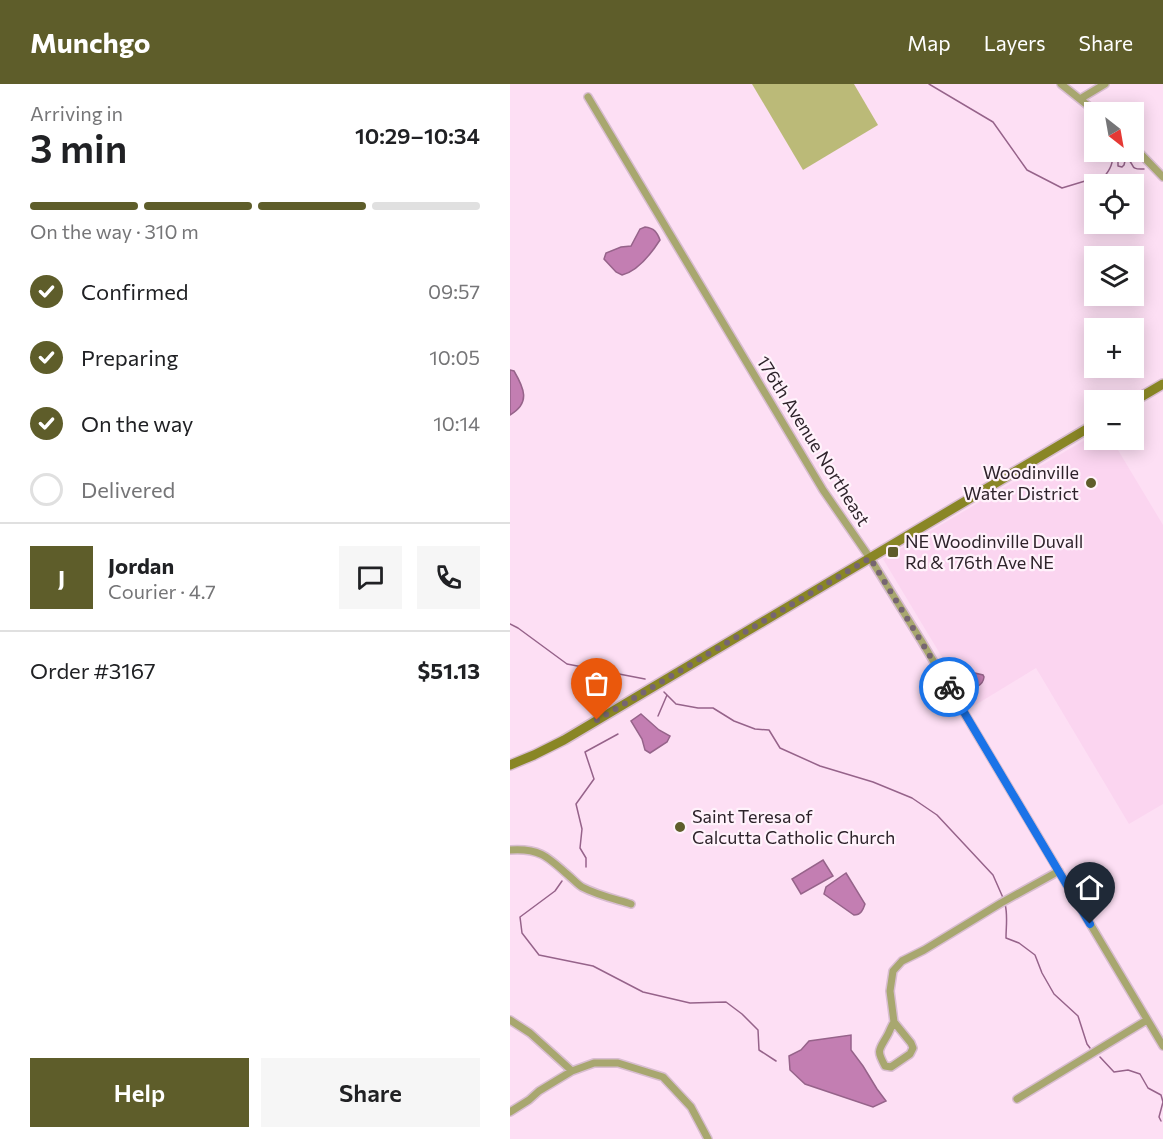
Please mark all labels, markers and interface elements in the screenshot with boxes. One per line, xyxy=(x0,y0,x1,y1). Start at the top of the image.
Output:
text: Munchgo xyxy=(30,25,151,59)
text: Map xyxy=(907,30,951,55)
text: Layers xyxy=(984,30,1046,55)
text: Share xyxy=(1079,30,1133,55)
text: Arriving in xyxy=(30,101,123,125)
north arrow xyxy=(1084,102,1144,162)
map controls xyxy=(1084,102,1144,450)
text: 10:29–10:34 xyxy=(355,122,480,149)
text: 3 min xyxy=(30,123,127,171)
button: locate xyxy=(1084,174,1144,234)
text: On the way · 310 m xyxy=(30,219,199,243)
button: layers xyxy=(1084,246,1144,306)
icon: check xyxy=(30,275,63,308)
text: Confirmed xyxy=(81,278,188,305)
text: 09:57 xyxy=(428,279,480,303)
button: + xyxy=(1084,318,1144,378)
icon: check xyxy=(30,341,63,374)
text: Preparing xyxy=(81,344,178,371)
text: 10:05 xyxy=(429,345,480,369)
street label: 176th Avenue Northeast xyxy=(753,351,875,530)
button: − xyxy=(1084,390,1144,450)
icon: check xyxy=(30,407,63,440)
text: On the way xyxy=(81,410,193,437)
text: 10:14 xyxy=(433,411,480,435)
place label: Woodinville Water District xyxy=(963,461,1079,504)
text: Delivered xyxy=(81,476,175,503)
marker: Woodinville Water District xyxy=(1084,476,1098,490)
place label: NE Woodinville Duvall Rd & 176th Ave NE xyxy=(905,530,1083,573)
marker: NE Woodinville Duvall Rd & 176th Ave NE xyxy=(886,545,900,559)
button: chat xyxy=(339,546,402,609)
button: phone xyxy=(417,546,480,609)
text: Jordan xyxy=(108,552,174,579)
text: J xyxy=(58,564,65,591)
text: Courier · 4.7 xyxy=(108,579,216,603)
text: Order #3167 xyxy=(30,657,156,684)
text: $51.13 xyxy=(418,657,480,684)
courier xyxy=(919,657,979,717)
pin xyxy=(571,658,622,720)
icon: bag xyxy=(580,667,613,700)
icon: bike xyxy=(933,671,966,704)
place label: Saint Teresa of Calcutta Catholic Church xyxy=(692,805,895,848)
marker: Saint Teresa of Calcutta Catholic Church xyxy=(673,820,687,834)
pin xyxy=(1064,862,1115,924)
icon: home xyxy=(1073,871,1106,904)
button: Help xyxy=(30,1058,249,1127)
button: Share xyxy=(261,1058,480,1127)

